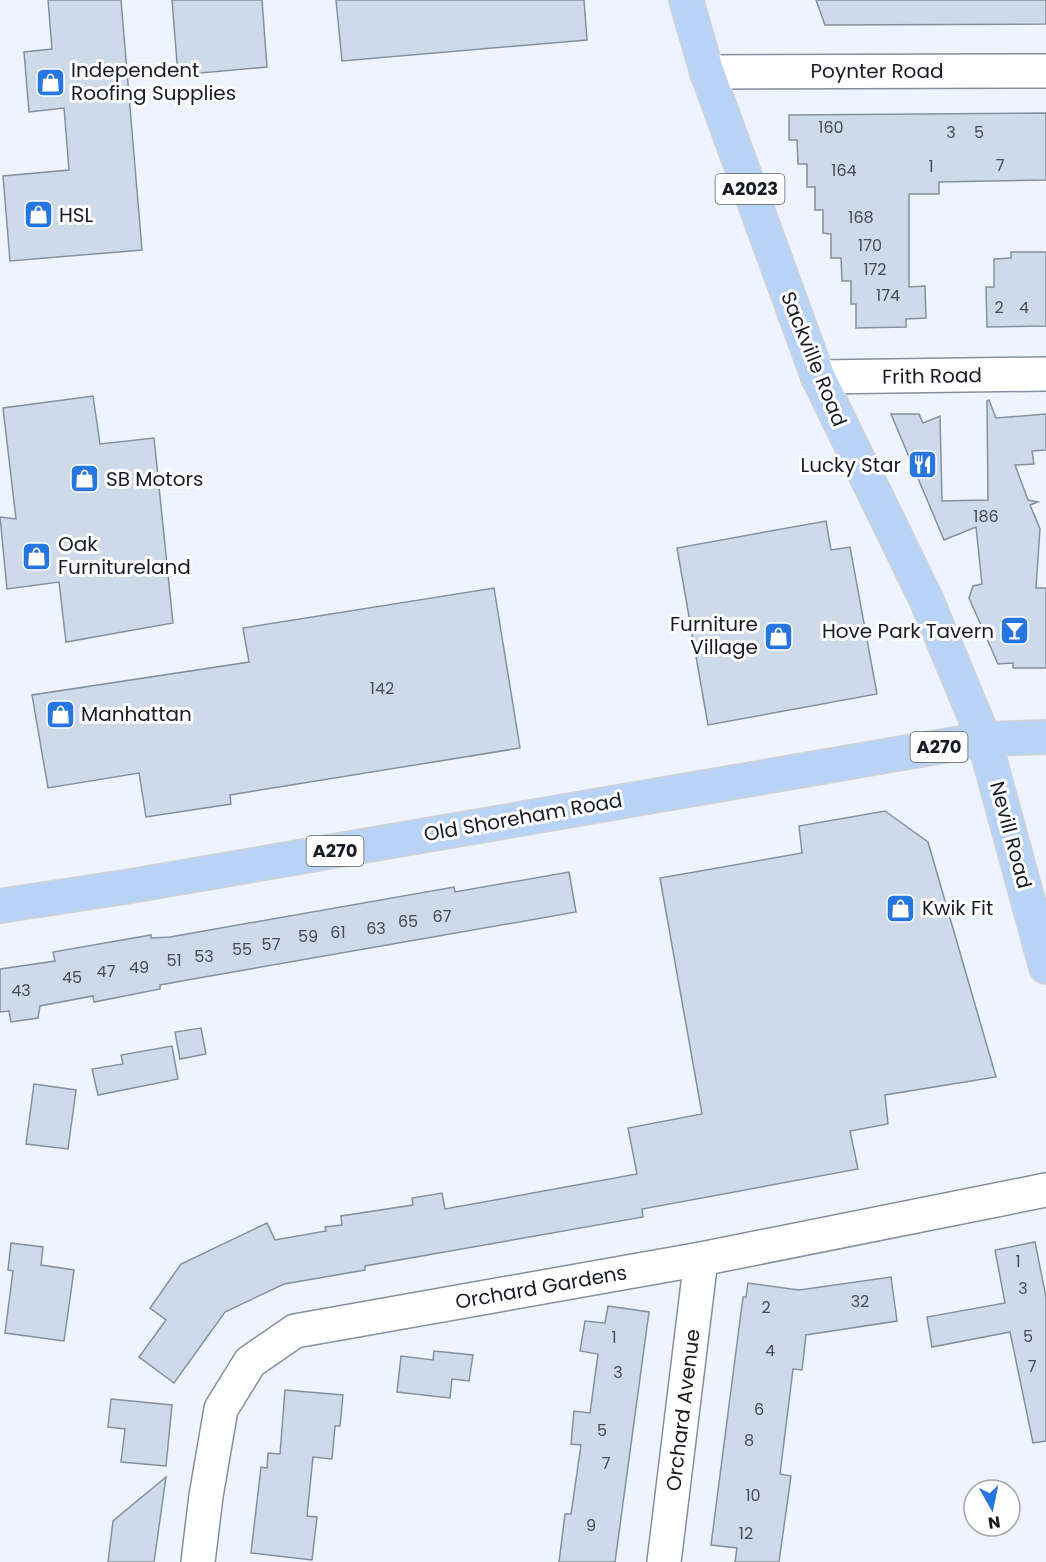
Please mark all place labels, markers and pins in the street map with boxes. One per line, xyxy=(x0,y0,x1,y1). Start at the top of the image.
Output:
place label: Independent Roofing Supplies xyxy=(71,56,236,107)
shop icon: Independent Roofing Supplies xyxy=(34,66,66,98)
shop icon: HSL xyxy=(22,199,54,231)
place label: HSL xyxy=(59,201,94,229)
restaurant icon: Lucky Star xyxy=(906,449,938,481)
place label: Lucky Star xyxy=(801,451,901,479)
shop icon: SB Motors xyxy=(69,463,101,495)
place label: SB Motors xyxy=(106,465,203,493)
place label: Oak Furnitureland xyxy=(58,530,191,581)
shop icon: Oak Furnitureland xyxy=(21,540,53,572)
place label: Furniture Village xyxy=(670,610,758,661)
bar icon: Hove Park Tavern xyxy=(999,615,1031,647)
place label: Hove Park Tavern xyxy=(822,617,994,645)
shop icon: Furniture Village xyxy=(763,620,795,652)
shop icon: Manhattan xyxy=(44,698,76,730)
place label: Manhattan xyxy=(81,700,192,728)
shop icon: Kwik Fit xyxy=(885,892,917,924)
place label: Kwik Fit xyxy=(922,894,993,922)

